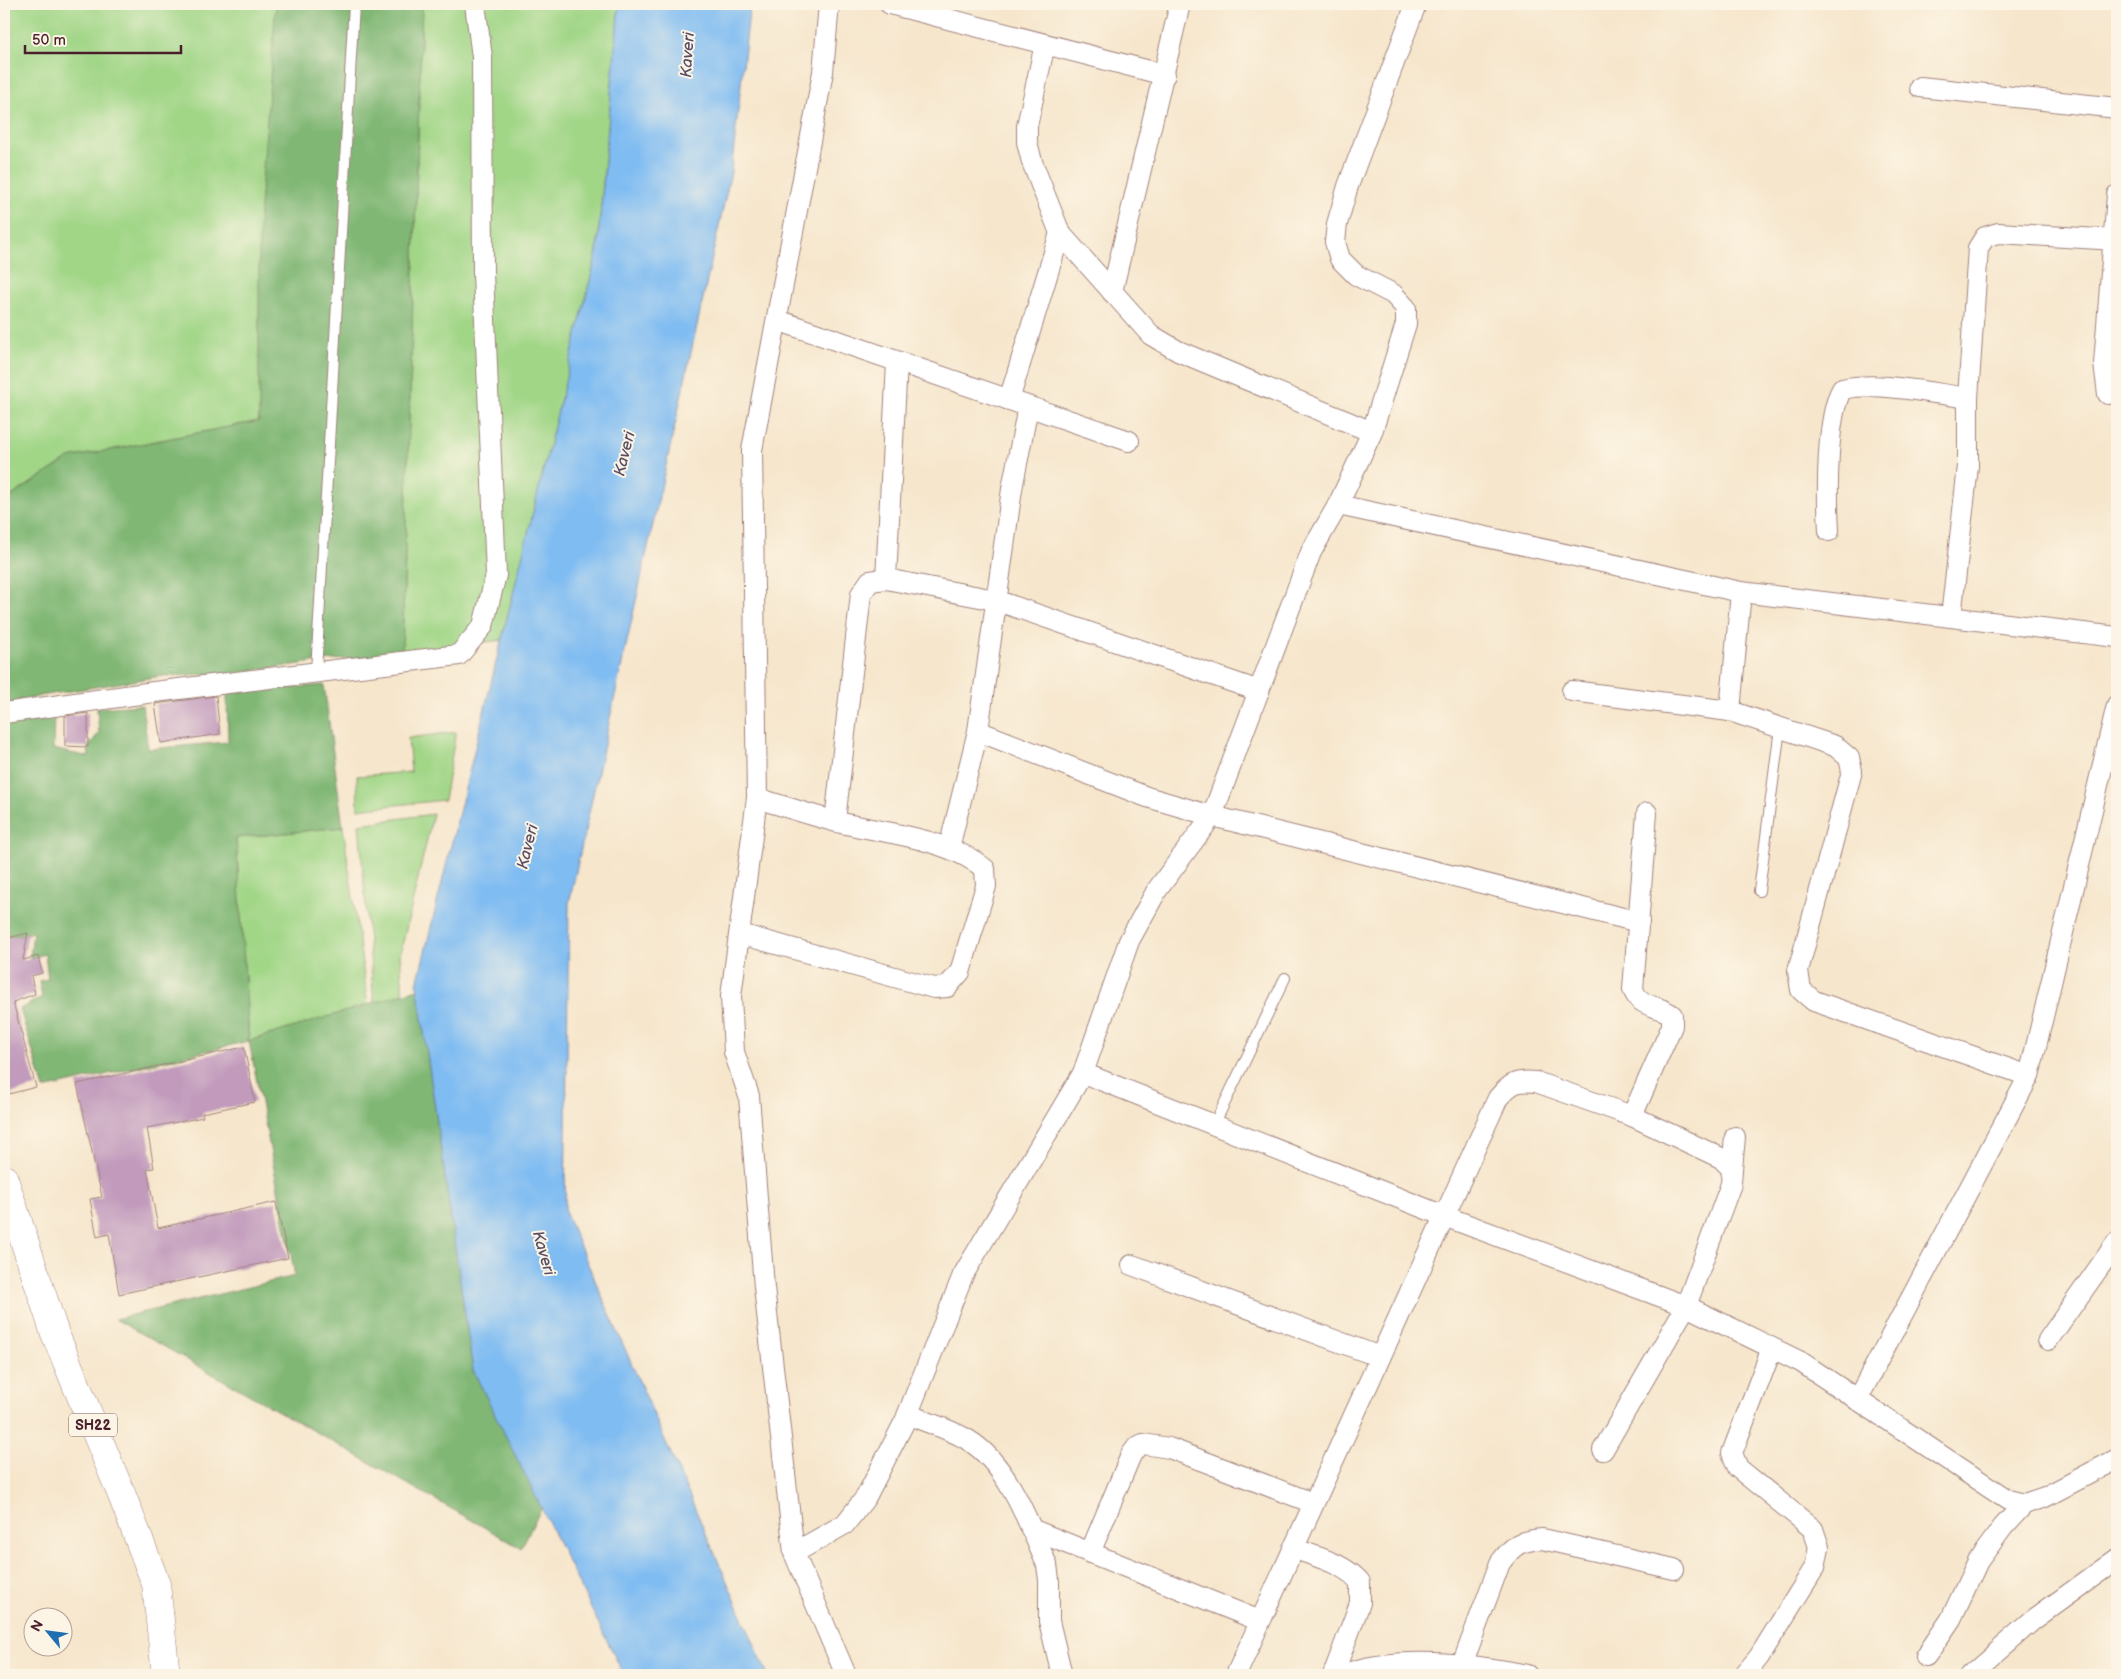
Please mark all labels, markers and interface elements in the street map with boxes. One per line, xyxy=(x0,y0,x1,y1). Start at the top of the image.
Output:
scale bar xyxy=(25,22,181,54)
water label: Kaveri xyxy=(677,30,699,78)
text: 50 m xyxy=(32,31,66,50)
water label: Kaveri xyxy=(610,428,640,478)
water label: Kaveri xyxy=(513,821,543,871)
water label: Kaveri xyxy=(528,1229,559,1279)
road number: SH22 xyxy=(69,1414,117,1436)
north arrow xyxy=(22,1606,72,1656)
text: N xyxy=(27,1617,47,1635)

